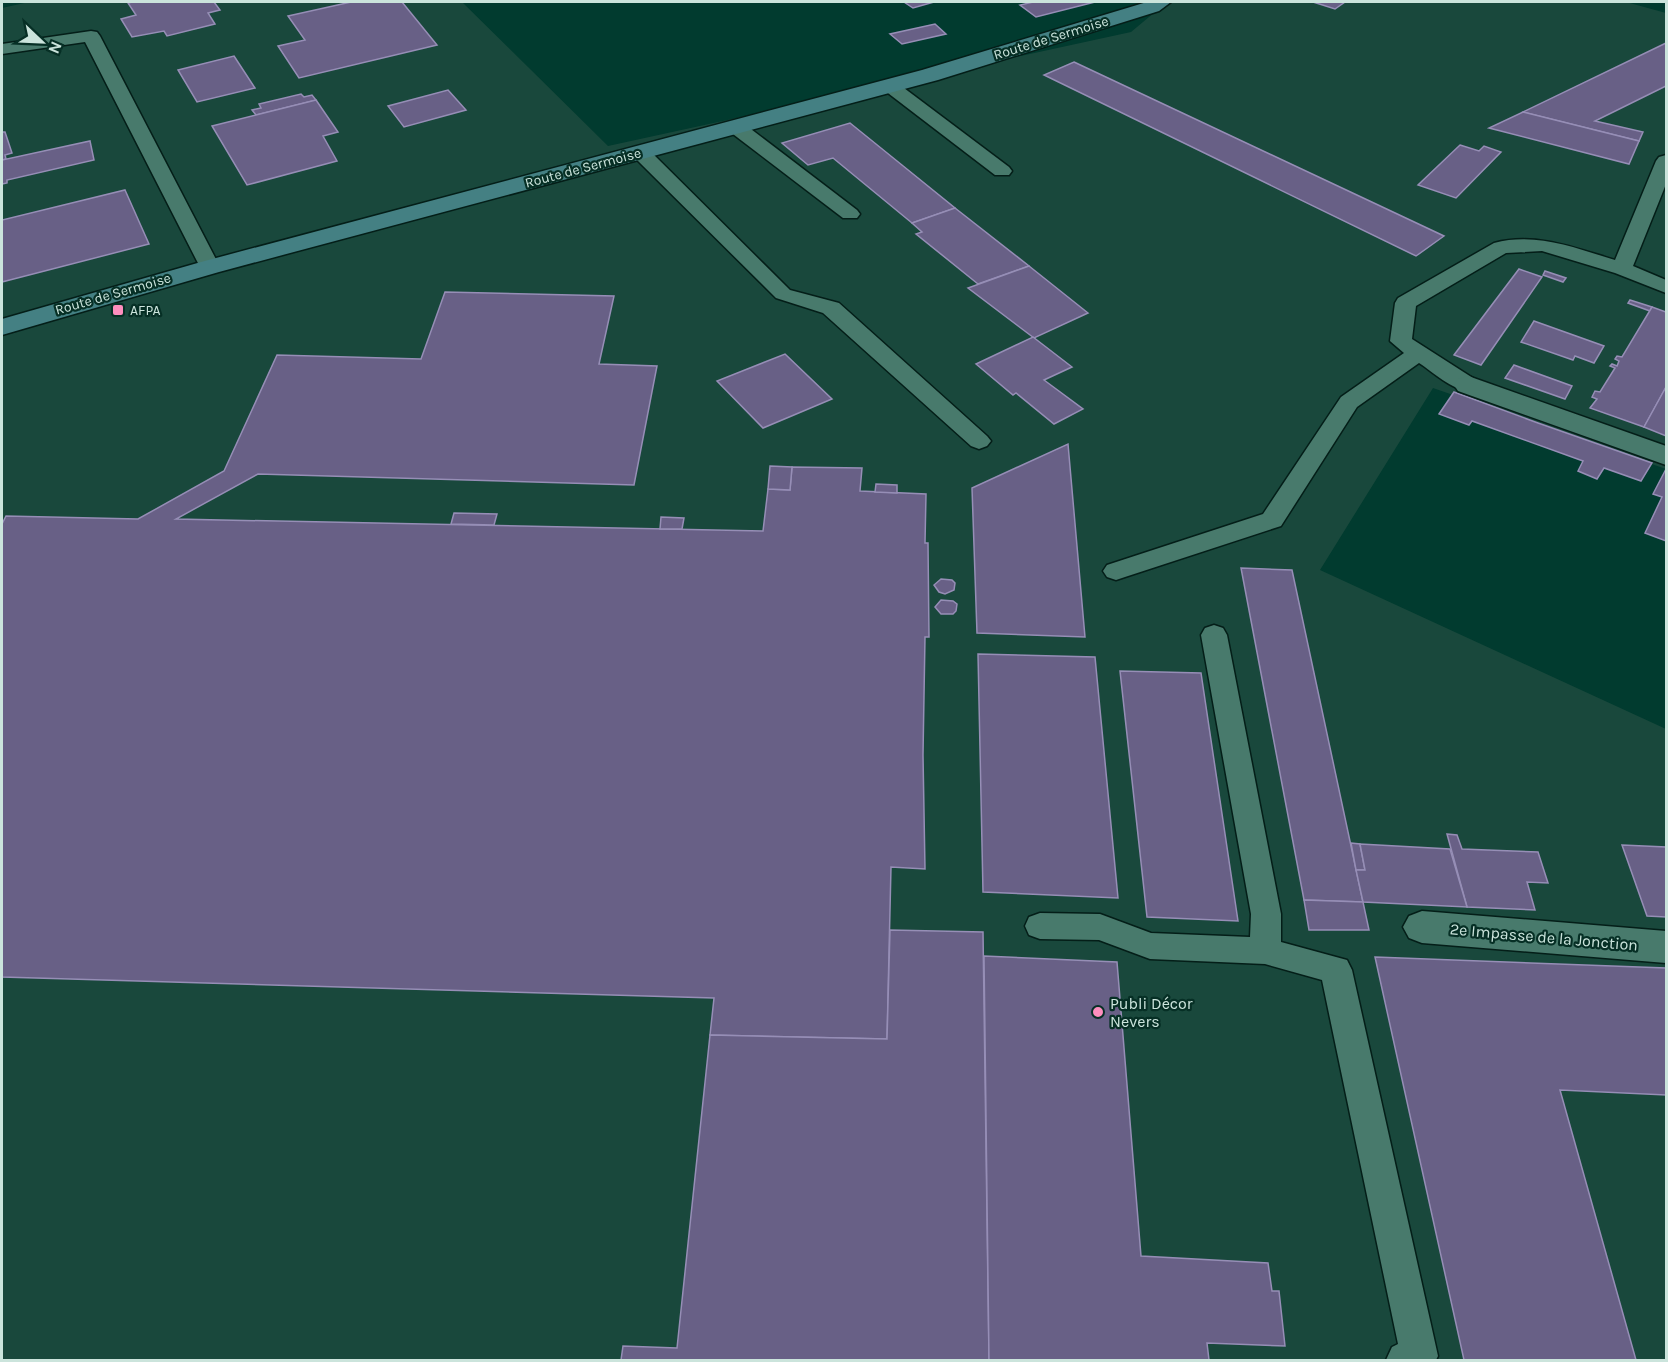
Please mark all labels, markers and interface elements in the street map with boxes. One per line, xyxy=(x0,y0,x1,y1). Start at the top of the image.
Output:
north arrow xyxy=(12,12,72,72)
street label: Route de Sermoise xyxy=(991,12,1111,64)
text: N xyxy=(44,39,66,57)
street label: Route de Sermoise xyxy=(523,144,643,192)
street label: Route de Sermoise xyxy=(53,269,173,319)
place label: AFPA xyxy=(130,302,161,319)
marker: AFPA xyxy=(111,303,125,317)
street label: 2e Impasse de la Jonction xyxy=(1449,919,1639,955)
place label: Publi Décor Nevers xyxy=(1110,994,1193,1031)
marker: Publi Décor Nevers xyxy=(1091,1005,1105,1019)

